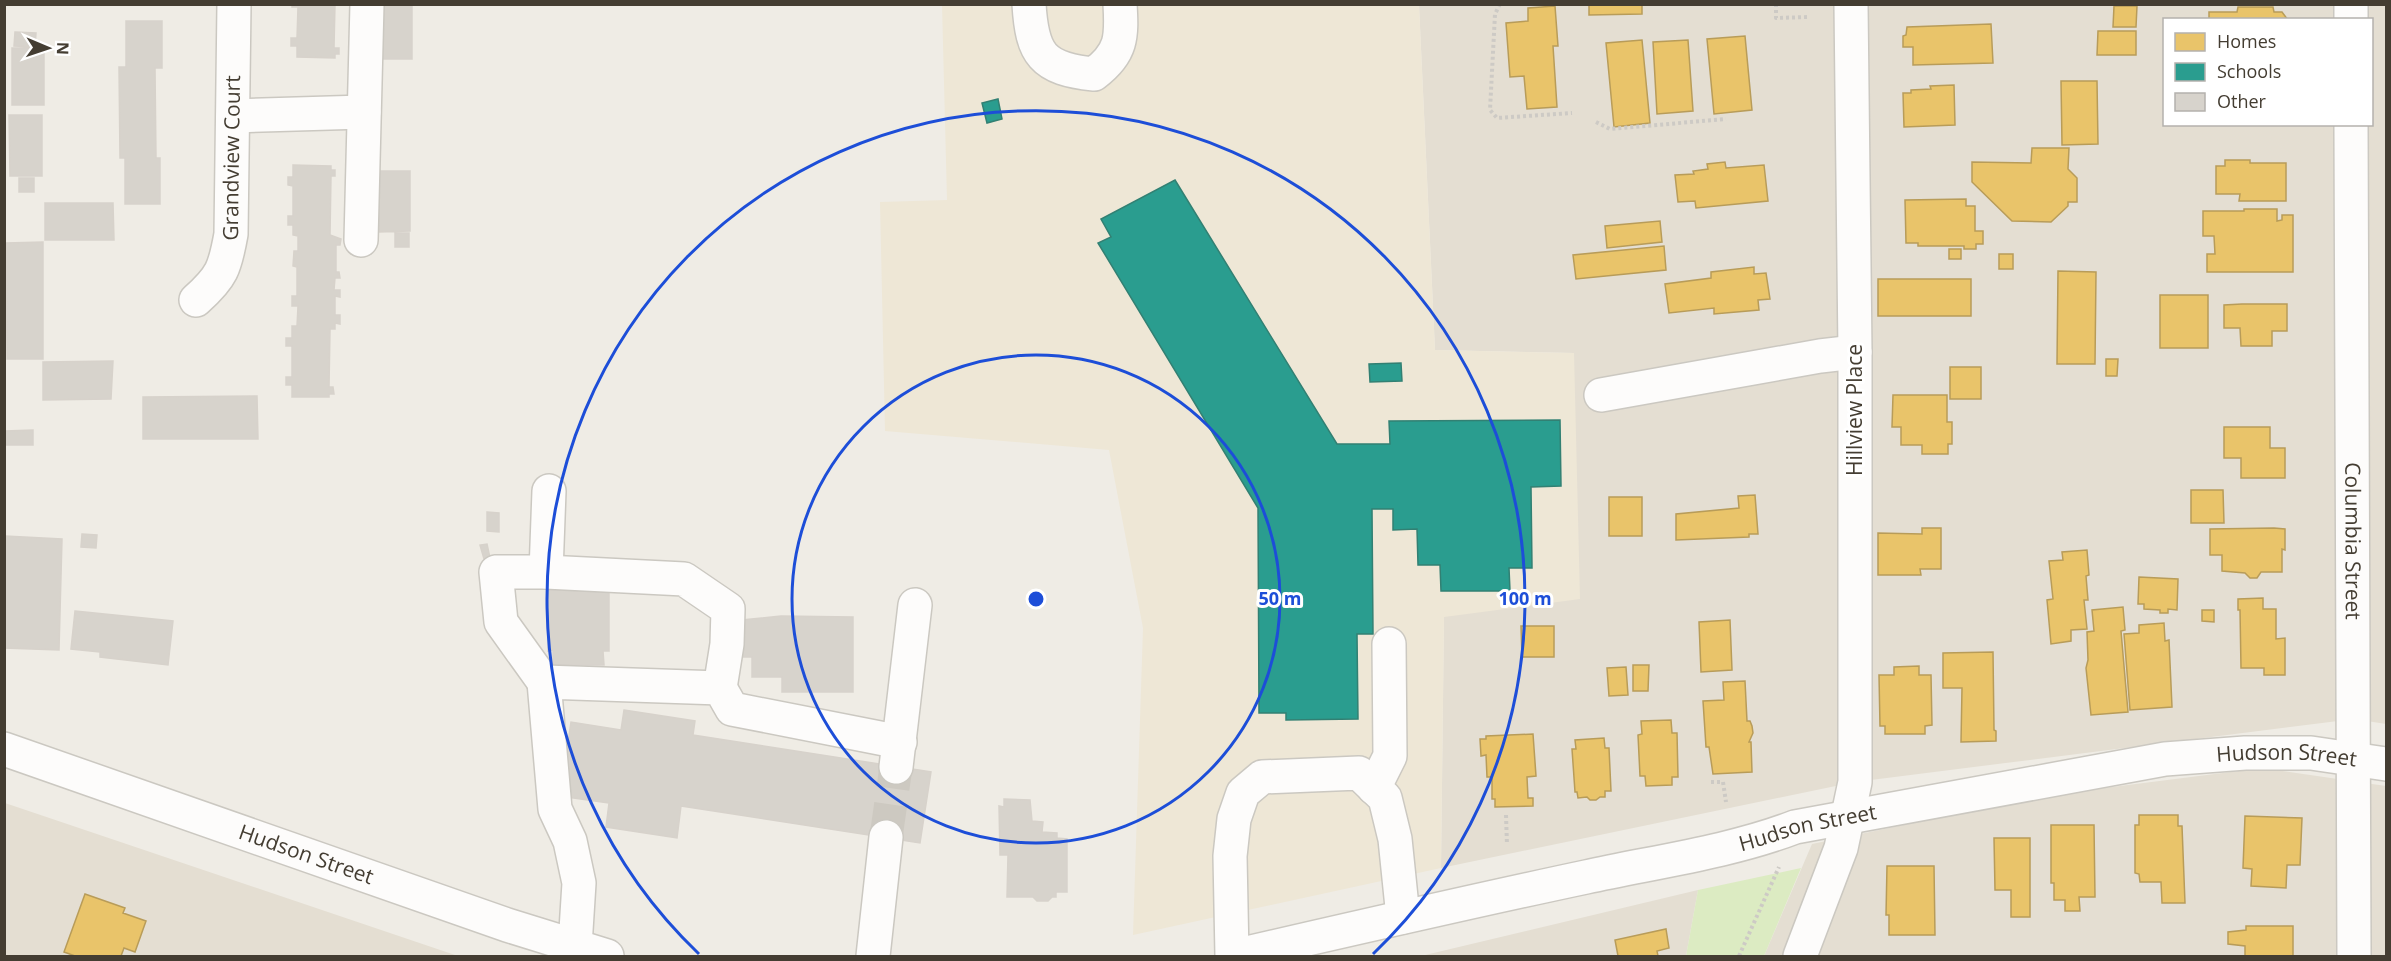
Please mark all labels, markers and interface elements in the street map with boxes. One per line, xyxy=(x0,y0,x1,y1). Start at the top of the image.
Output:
north arrow xyxy=(18,18,78,78)
legend xyxy=(2163,18,2373,126)
text: Homes xyxy=(2217,29,2276,53)
text: N xyxy=(52,42,74,55)
text: Schools xyxy=(2217,59,2281,83)
street label: Grandview Court xyxy=(216,75,246,241)
text: Other xyxy=(2217,89,2267,113)
street label: Hillview Place xyxy=(1840,344,1868,476)
street label: Columbia Street xyxy=(2339,462,2368,620)
text: 50 m xyxy=(1259,586,1301,610)
text: 100 m xyxy=(1498,586,1552,610)
centre of rings xyxy=(1026,589,1046,609)
street label: Hudson Street xyxy=(2215,738,2359,773)
street label: Hudson Street xyxy=(1735,797,1879,857)
street label: Hudson Street xyxy=(235,817,378,890)

